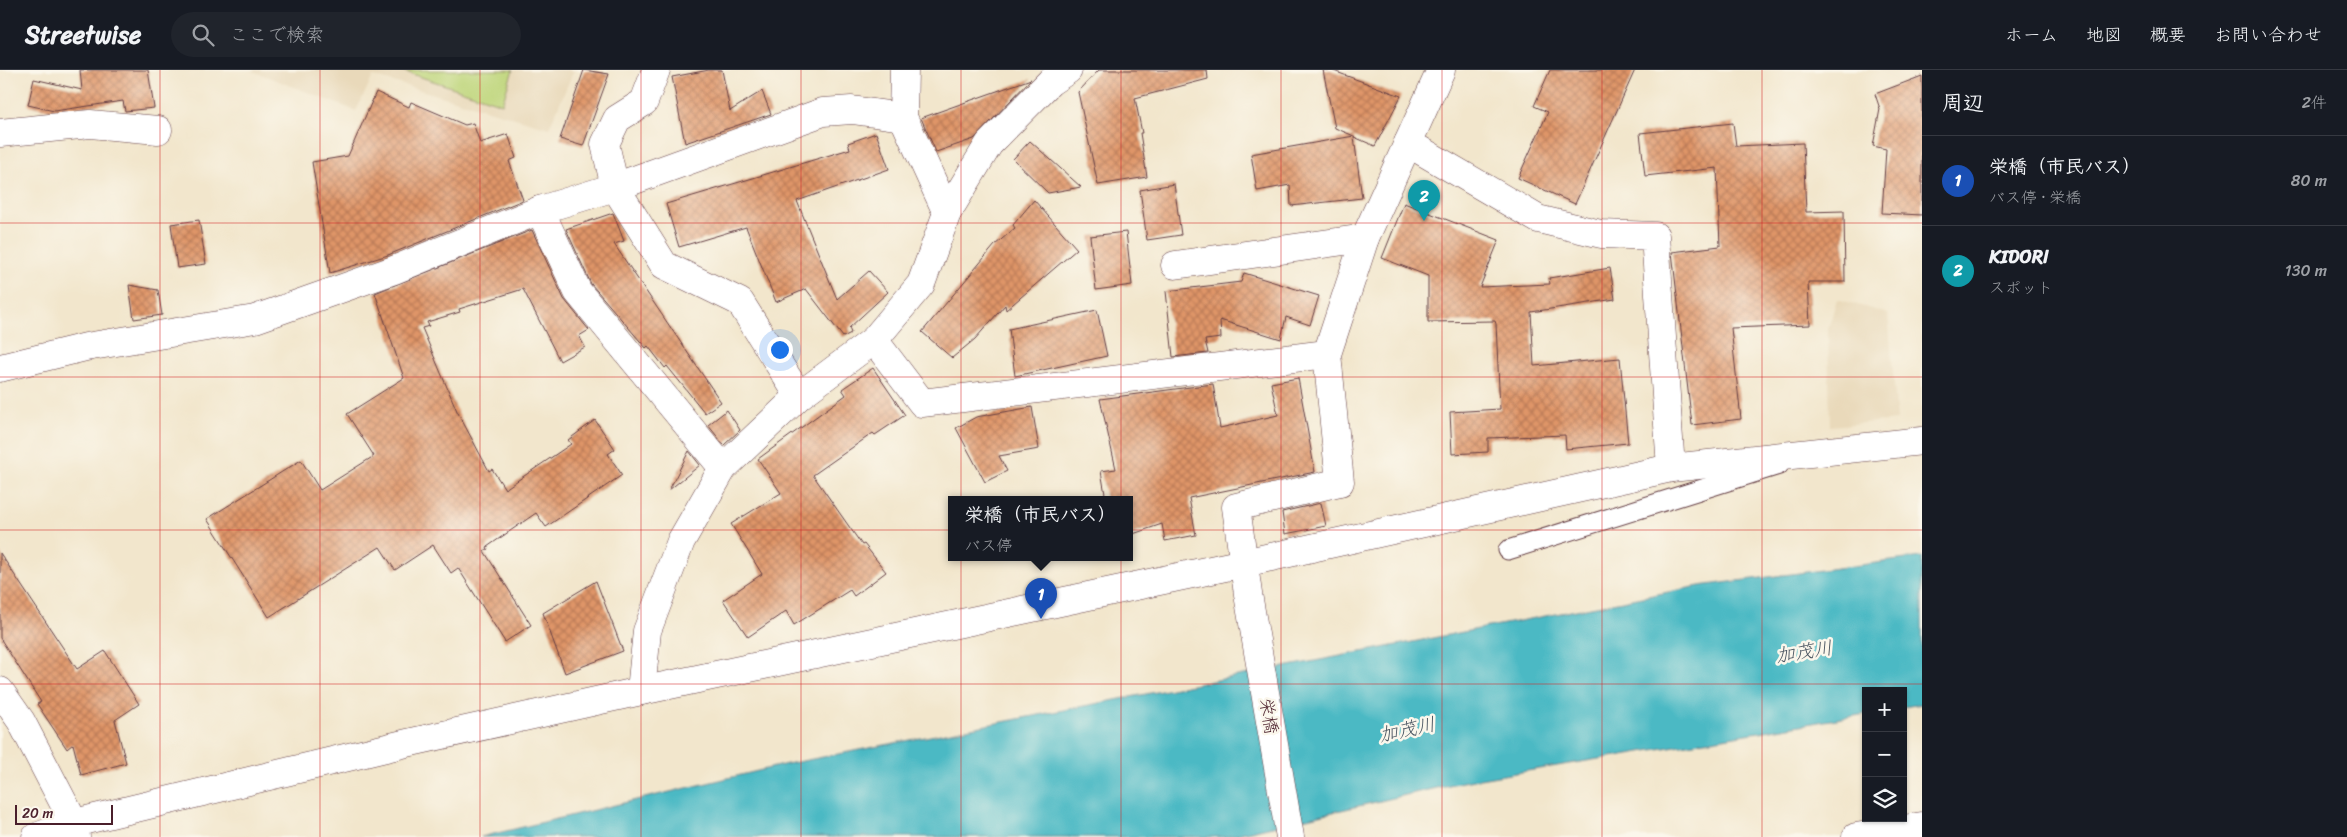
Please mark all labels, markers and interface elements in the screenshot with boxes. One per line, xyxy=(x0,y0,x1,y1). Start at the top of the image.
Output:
search box xyxy=(171,12,521,57)
text: Streetwise xyxy=(25,14,141,56)
text: ここで検索 xyxy=(229,18,324,51)
text: ホーム xyxy=(2005,19,2058,51)
text: 地図 xyxy=(2086,19,2122,51)
text: 概要 xyxy=(2150,19,2186,51)
text: お問い合わせ xyxy=(2214,19,2322,51)
icon: search xyxy=(189,21,217,49)
text: 周辺 xyxy=(1942,84,1984,122)
text: 2件 xyxy=(2302,88,2327,117)
text: 栄橋（市民バス） xyxy=(1989,150,2141,183)
text: 1 xyxy=(1955,166,1961,195)
text: 80 m xyxy=(2291,166,2327,195)
pin: 2 xyxy=(1408,180,1440,221)
text: バス停 · 栄橋 xyxy=(1989,183,2082,212)
text: KIDORI xyxy=(1989,240,2049,273)
text: 2 xyxy=(1953,256,1963,285)
text: 130 m xyxy=(2285,256,2327,285)
text: スポット xyxy=(1989,273,2053,302)
your location xyxy=(767,337,793,363)
popup xyxy=(948,496,1133,561)
text: 栄橋（市民バス） xyxy=(964,498,1117,531)
text: バス停 xyxy=(964,531,1013,560)
pin: 1 xyxy=(1025,578,1057,619)
water label: 加茂川 xyxy=(1773,631,1835,672)
map controls xyxy=(1862,687,1907,822)
button: + xyxy=(1862,687,1907,732)
street label: 栄橋 xyxy=(1250,695,1288,737)
water label: 加茂川 xyxy=(1376,707,1438,752)
button: − xyxy=(1862,732,1907,777)
button: layers xyxy=(1862,777,1907,822)
text: 20 m xyxy=(22,801,53,826)
scale bar xyxy=(15,802,112,825)

